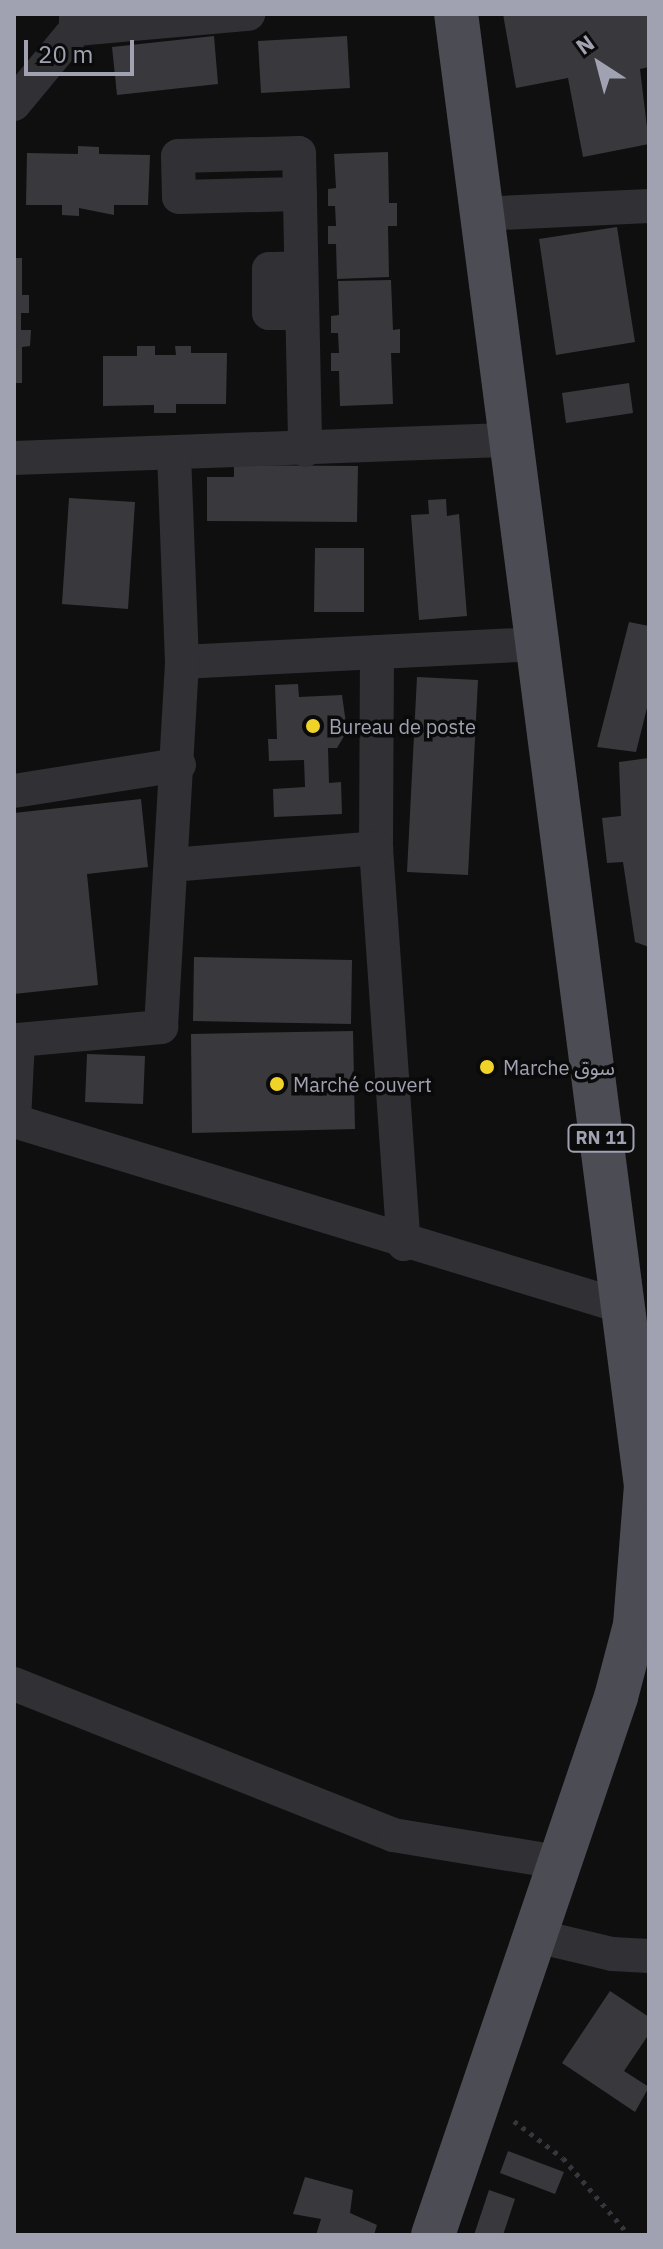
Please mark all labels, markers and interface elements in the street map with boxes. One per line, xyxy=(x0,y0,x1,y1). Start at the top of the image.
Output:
scale bar xyxy=(28,24,138,74)
north arrow xyxy=(559,24,639,104)
text: N xyxy=(570,28,600,61)
text: 20 m xyxy=(38,38,93,70)
place label: Bureau de poste xyxy=(329,714,476,738)
marker: Bureau de poste xyxy=(304,717,322,735)
place label: Marche سوق xyxy=(503,1055,615,1079)
marker: Marche سوق xyxy=(478,1058,496,1076)
place label: Marché couvert xyxy=(293,1072,432,1096)
marker: Marché couvert xyxy=(268,1075,286,1093)
road number: RN 11 xyxy=(567,1124,635,1152)

